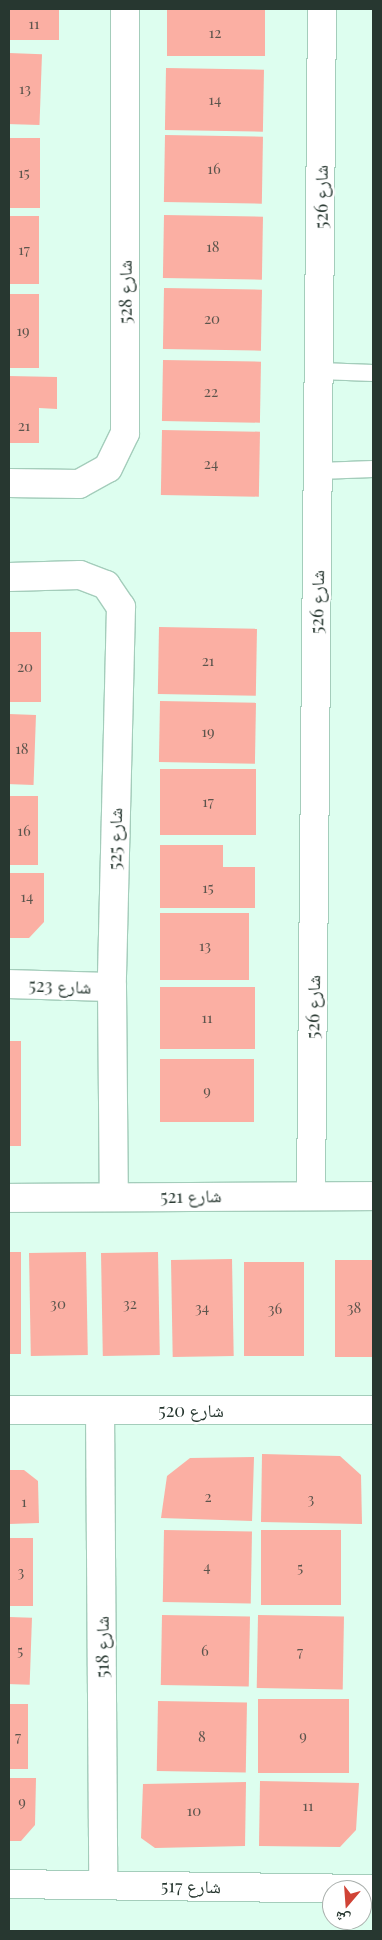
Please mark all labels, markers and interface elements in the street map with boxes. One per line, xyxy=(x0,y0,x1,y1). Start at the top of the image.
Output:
house number: 11 xyxy=(28,15,40,33)
house number: 12 xyxy=(209,24,221,42)
house number: 13 xyxy=(19,80,31,98)
house number: 14 xyxy=(209,91,221,109)
house number: 16 xyxy=(207,160,221,178)
house number: 15 xyxy=(18,164,30,182)
street label: شارع 526 xyxy=(310,165,332,229)
house number: 18 xyxy=(206,238,220,256)
house number: 17 xyxy=(18,241,30,259)
street label: شارع 528 xyxy=(114,260,136,324)
house number: 20 xyxy=(204,310,220,328)
house number: 19 xyxy=(16,322,30,340)
house number: 22 xyxy=(204,383,218,401)
house number: 21 xyxy=(18,417,30,435)
house number: 24 xyxy=(204,455,218,473)
street label: شارع 526 xyxy=(306,570,328,634)
house number: 21 xyxy=(202,652,214,670)
house number: 20 xyxy=(17,658,33,676)
house number: 19 xyxy=(201,723,215,741)
house number: 18 xyxy=(15,740,29,758)
house number: 17 xyxy=(202,793,214,811)
street label: شارع 525 xyxy=(104,808,126,870)
house number: 16 xyxy=(17,822,31,840)
house number: 15 xyxy=(202,879,214,897)
house number: 14 xyxy=(21,888,33,906)
house number: 13 xyxy=(199,937,211,955)
street label: شارع 523 xyxy=(28,974,92,998)
street label: شارع 526 xyxy=(302,975,324,1039)
house number: 11 xyxy=(201,1009,213,1027)
house number: 9 xyxy=(203,1082,211,1100)
street label: شارع 521 xyxy=(160,1185,222,1207)
house number: 30 xyxy=(50,1295,66,1313)
house number: 32 xyxy=(123,1295,137,1313)
house number: 34 xyxy=(195,1299,209,1317)
house number: 38 xyxy=(347,1299,361,1317)
house number: 36 xyxy=(268,1300,282,1318)
street label: شارع 520 xyxy=(158,1399,224,1421)
house number: 2 xyxy=(204,1488,212,1506)
house number: 3 xyxy=(308,1490,314,1508)
house number: 1 xyxy=(21,1493,27,1511)
house number: 4 xyxy=(203,1558,211,1576)
house number: 5 xyxy=(297,1559,303,1577)
house number: 3 xyxy=(18,1563,24,1581)
street label: شارع 518 xyxy=(91,1616,113,1678)
house number: 5 xyxy=(17,1642,23,1660)
house number: 6 xyxy=(201,1642,209,1660)
house number: 7 xyxy=(297,1643,303,1661)
house number: 9 xyxy=(299,1727,307,1745)
house number: 7 xyxy=(15,1728,21,1746)
house number: 8 xyxy=(198,1728,206,1746)
house number: 9 xyxy=(18,1793,26,1811)
house number: 11 xyxy=(302,1797,314,1815)
house number: 10 xyxy=(187,1802,201,1820)
street label: شارع 517 xyxy=(161,1875,221,1897)
north arrow xyxy=(322,1880,372,1930)
text: ش xyxy=(333,1907,353,1930)

